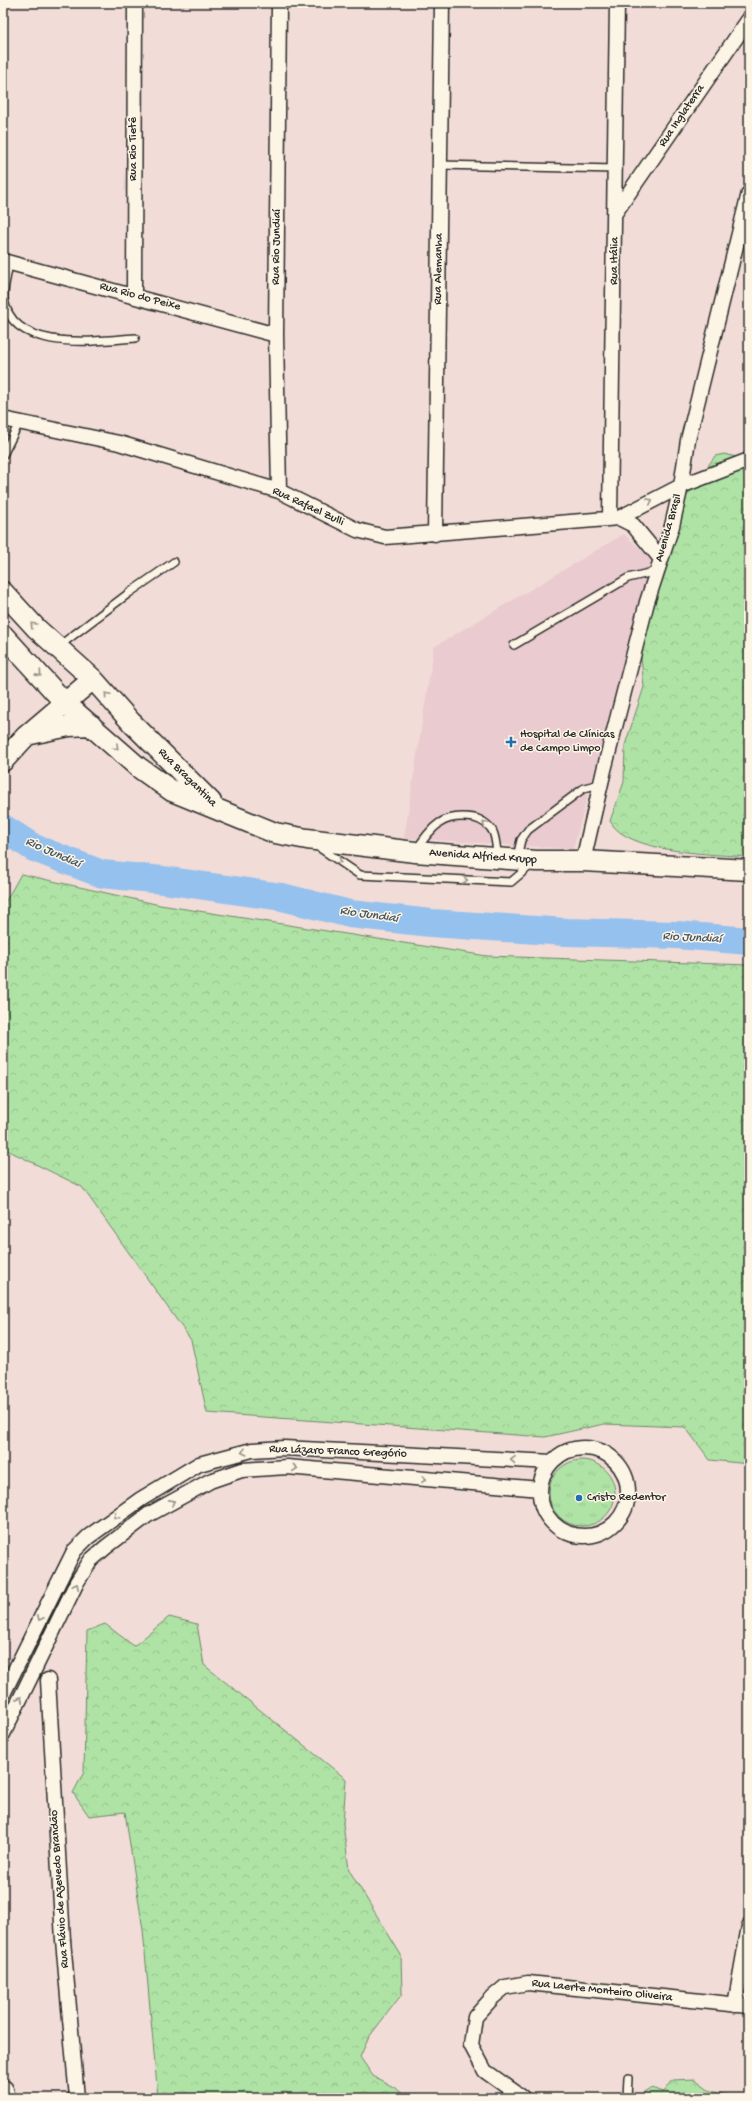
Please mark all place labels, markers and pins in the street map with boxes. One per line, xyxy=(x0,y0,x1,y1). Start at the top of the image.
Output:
place label: Hospital de Clínicas de Campo Limpo xyxy=(520,728,615,756)
marker: Hospital de Clínicas de Campo Limpo xyxy=(505,736,517,748)
place label: Cristo Redentor xyxy=(587,1491,667,1505)
marker: Cristo Redentor xyxy=(574,1493,584,1503)

